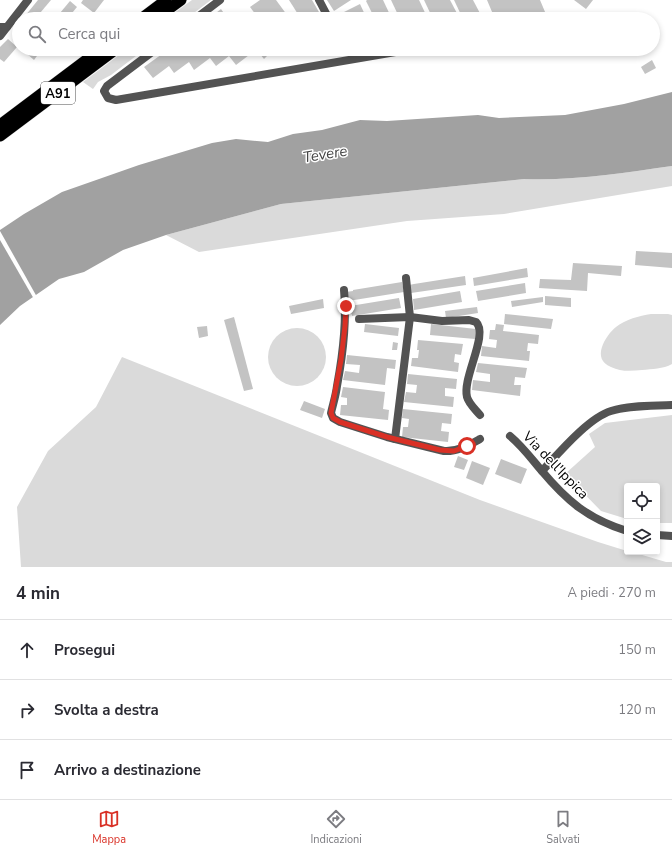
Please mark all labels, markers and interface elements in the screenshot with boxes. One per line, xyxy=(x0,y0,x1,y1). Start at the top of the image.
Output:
search box xyxy=(12,12,660,56)
icon: search xyxy=(26,23,48,45)
text: Cerca qui xyxy=(58,24,120,44)
road number: A91 xyxy=(41,82,75,104)
water label: Tevere xyxy=(301,141,349,167)
route end xyxy=(337,297,355,315)
street label: Via dell'Ippica xyxy=(518,427,593,503)
route start xyxy=(458,437,476,455)
map controls xyxy=(624,483,660,555)
button: locate xyxy=(624,483,660,519)
button: layers xyxy=(624,519,660,555)
text: 4 min xyxy=(16,582,60,605)
text: A piedi · 270 m xyxy=(568,584,656,602)
icon: ahead xyxy=(16,639,38,661)
text: Prosegui xyxy=(54,640,115,660)
text: 150 m xyxy=(618,641,656,659)
icon: right xyxy=(16,699,38,721)
text: Svolta a destra xyxy=(54,700,159,720)
text: 120 m xyxy=(618,701,656,719)
icon: arrive xyxy=(16,759,38,781)
text: Arrivo a destinazione xyxy=(54,760,201,780)
tab: Mappa xyxy=(92,808,126,847)
tab: Indicazioni xyxy=(310,808,362,847)
tab: Salvati xyxy=(546,808,580,847)

